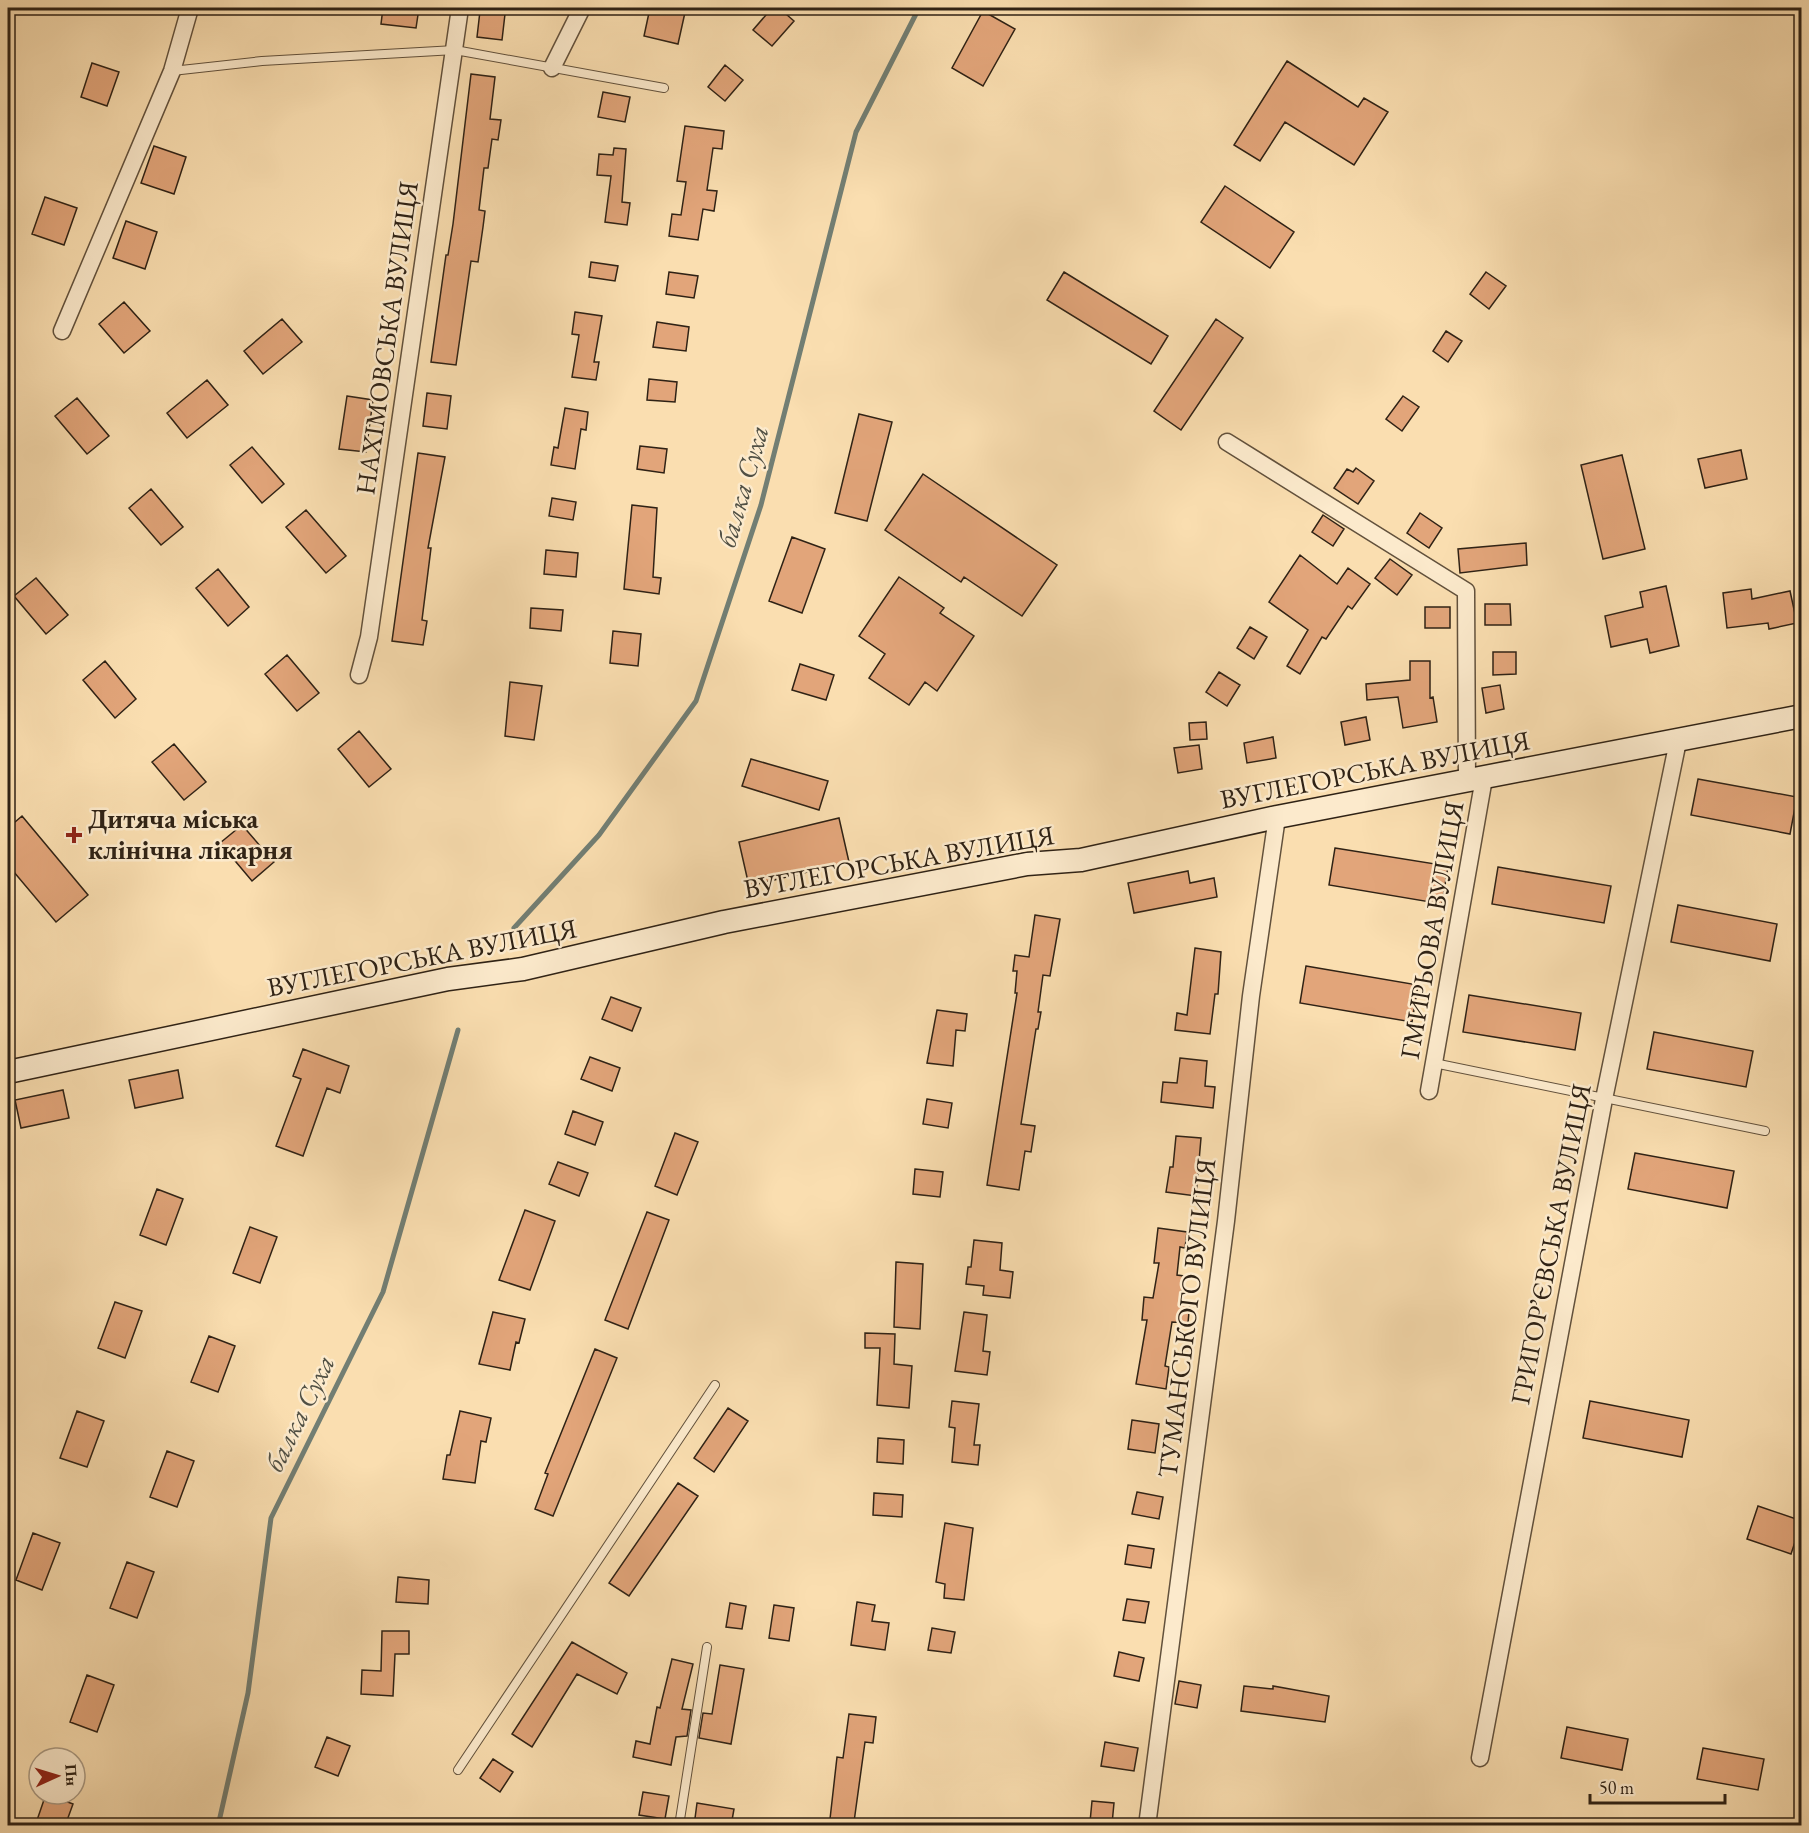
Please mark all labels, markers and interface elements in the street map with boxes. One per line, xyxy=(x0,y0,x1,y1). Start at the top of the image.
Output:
street label: НАХІМОВСЬКА ВУЛИЦЯ xyxy=(347,179,426,497)
water label: балка Суха xyxy=(707,421,777,551)
street label: ВУГЛЕГОРСЬКА ВУЛИЦЯ xyxy=(1217,722,1533,817)
street label: ГМИРЬОВА ВУЛИЦЯ xyxy=(1392,798,1471,1062)
place label: Дитяча міська клінічна лікарня xyxy=(88,801,293,867)
street label: ВУГЛЕГОРСЬКА ВУЛИЦЯ xyxy=(741,817,1057,906)
marker: Дитяча міська клінічна лікарня xyxy=(65,826,83,844)
street label: ВУГЛЕГОРСЬКА ВУЛИЦЯ xyxy=(264,910,580,1005)
street label: ГРИГОР’ЄВСЬКА ВУЛИЦЯ xyxy=(1502,1081,1599,1407)
street label: ТУМАНСЬКОГО ВУЛИЦЯ xyxy=(1150,1156,1223,1480)
water label: балка Суха xyxy=(255,1349,343,1477)
north arrow xyxy=(27,1746,87,1806)
text: Пн xyxy=(60,1763,83,1787)
scale bar xyxy=(1590,1767,1725,1805)
text: 50 m xyxy=(1599,1776,1634,1799)

